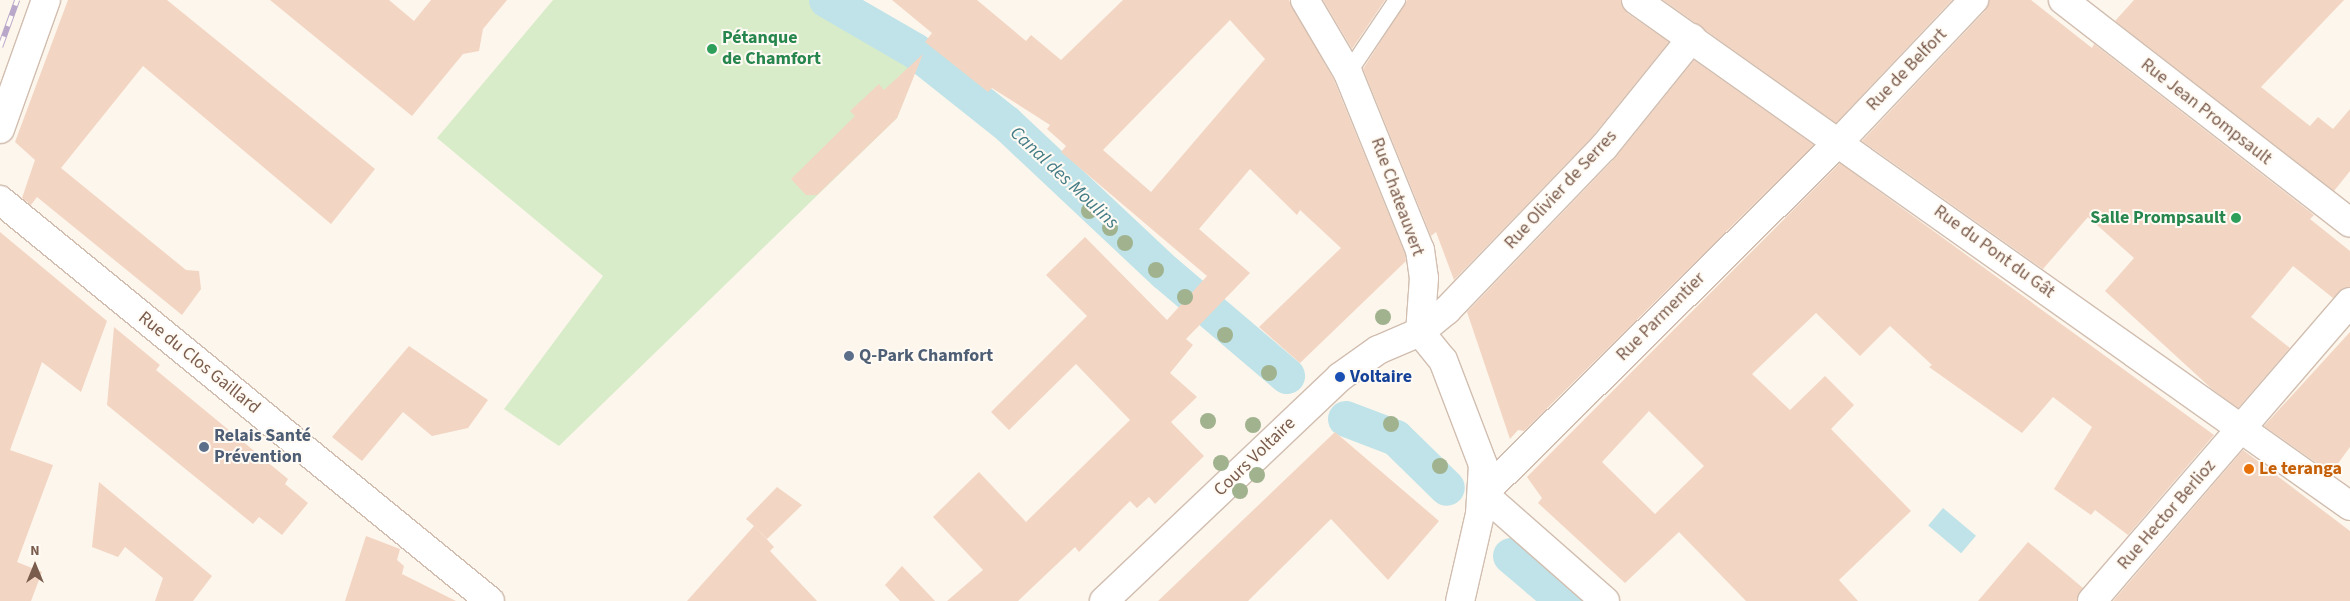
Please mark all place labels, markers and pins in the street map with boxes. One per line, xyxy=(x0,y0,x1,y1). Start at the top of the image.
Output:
place label: Pétanque de Chamfort xyxy=(722,28,821,70)
marker: Pétanque de Chamfort xyxy=(706,43,718,55)
place label: Salle Prompsault xyxy=(2090,207,2226,229)
marker: Salle Prompsault xyxy=(2230,212,2242,224)
place label: Q-Park Chamfort xyxy=(859,345,993,367)
marker: Q-Park Chamfort xyxy=(843,350,855,362)
place label: Voltaire xyxy=(1350,366,1412,388)
marker: Voltaire xyxy=(1334,371,1346,383)
place label: Relais Santé Prévention xyxy=(214,426,311,468)
marker: Relais Santé Prévention xyxy=(198,441,210,453)
place label: Le teranga xyxy=(2259,458,2342,480)
marker: Le teranga xyxy=(2243,463,2255,475)

